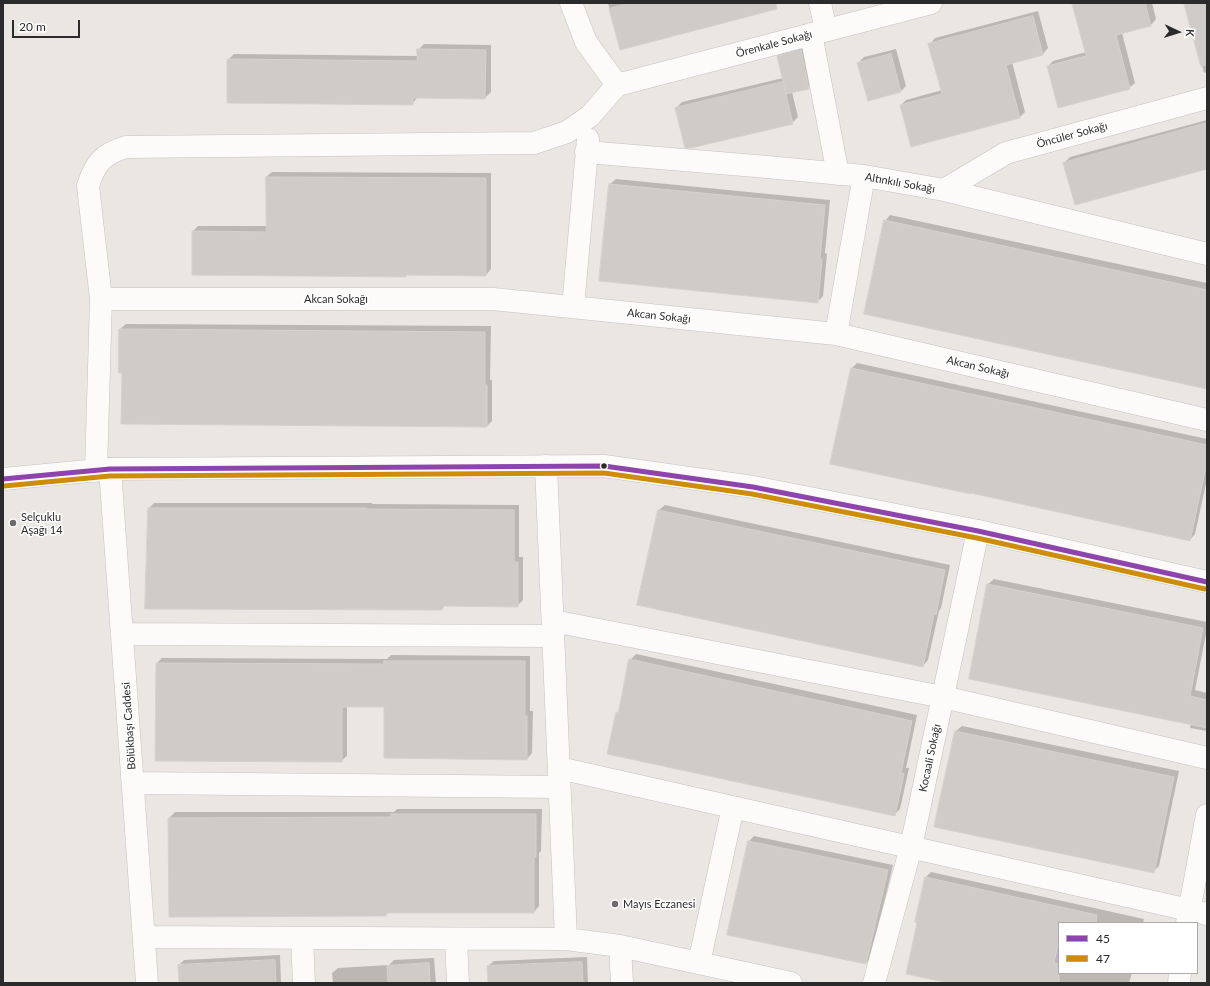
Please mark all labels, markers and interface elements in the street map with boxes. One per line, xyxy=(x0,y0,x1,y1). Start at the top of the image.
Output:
scale bar xyxy=(14,12,82,38)
north arrow xyxy=(1158,12,1198,52)
text: 20 m xyxy=(19,19,46,34)
street label: Örenkale Sokağı xyxy=(734,27,814,61)
text: K xyxy=(1184,29,1197,37)
street label: Öncüler Sokağı xyxy=(1035,119,1109,151)
street label: Altınkılı Sokağı xyxy=(864,170,936,196)
street label: Akcan Sokağı xyxy=(304,292,368,306)
street label: Akcan Sokağı xyxy=(627,306,691,326)
street label: Akcan Sokağı xyxy=(945,353,1011,381)
unlabelled marker xyxy=(599,461,609,471)
place label: Selçuklu Aşağı 14 xyxy=(21,510,63,536)
marker: Selçuklu Aşağı 14 xyxy=(8,518,18,528)
street label: Bölükbaşı Caddesi xyxy=(119,682,139,770)
street label: Kocaali Sokağı xyxy=(916,723,944,793)
place label: Mayıs Eczanesi xyxy=(623,897,695,911)
marker: Mayıs Eczanesi xyxy=(610,899,620,909)
legend xyxy=(1058,922,1198,974)
text: 45 xyxy=(1096,931,1110,946)
text: 47 xyxy=(1096,951,1110,966)

